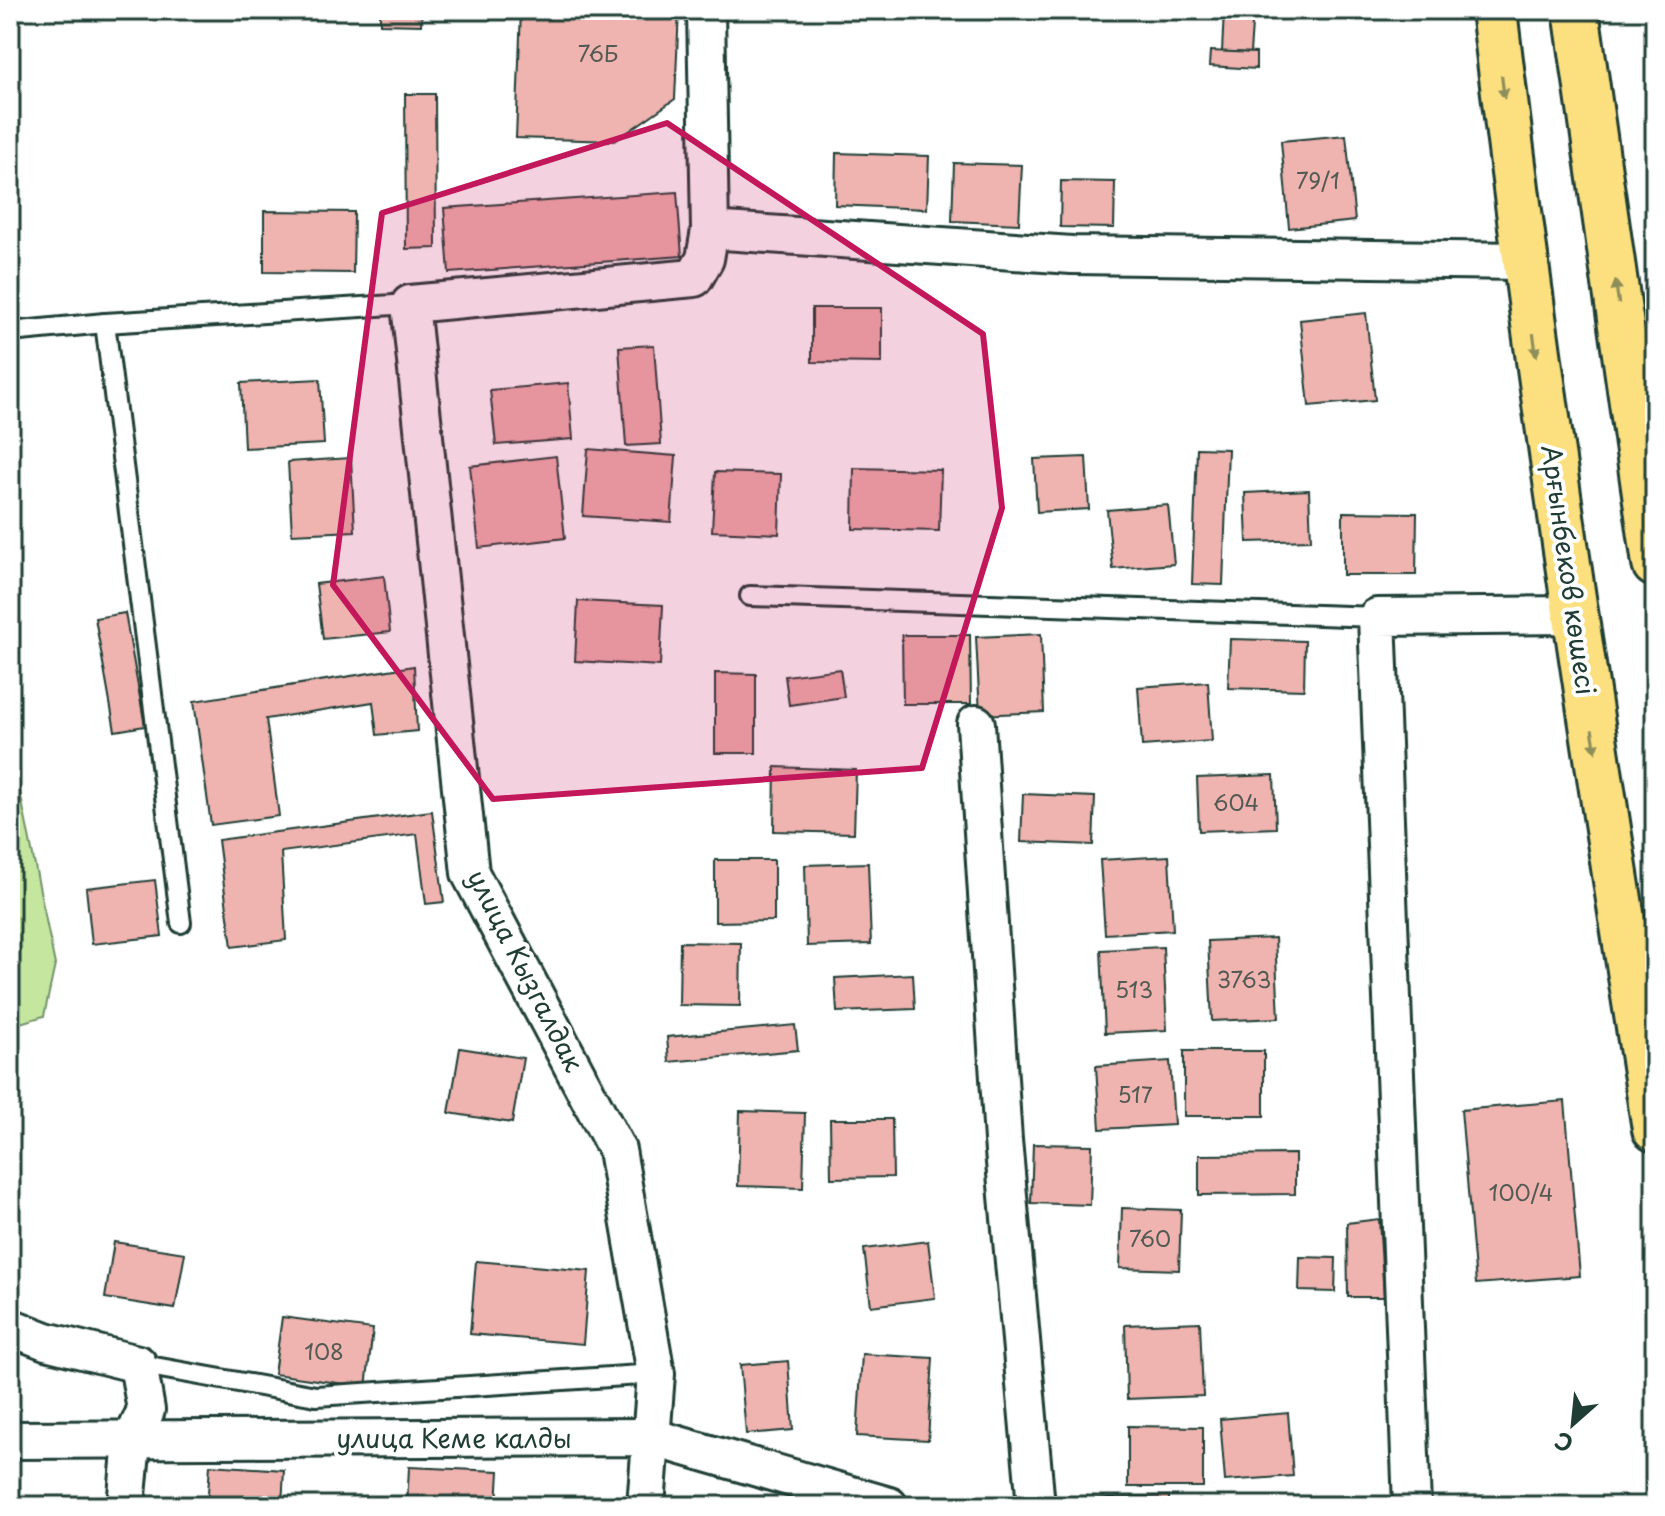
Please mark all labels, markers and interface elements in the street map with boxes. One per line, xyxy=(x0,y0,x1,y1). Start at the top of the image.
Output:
house number: 76Б xyxy=(578,36,618,69)
one-way arrow xyxy=(1496,75,1509,100)
house number: 79/1 xyxy=(1296,163,1340,196)
one-way arrow xyxy=(1610,279,1623,304)
one-way arrow xyxy=(1529,333,1542,358)
street label: Арғынбеков көшесі xyxy=(1533,442,1606,698)
one-way arrow xyxy=(1588,729,1601,754)
house number: 604 xyxy=(1213,785,1259,818)
street label: улица Кызгалдак xyxy=(458,862,594,1079)
house number: 3763 xyxy=(1217,962,1271,995)
house number: 513 xyxy=(1115,972,1153,1005)
house number: 517 xyxy=(1117,1077,1153,1110)
house number: 100/4 xyxy=(1489,1175,1553,1208)
house number: 760 xyxy=(1129,1221,1171,1254)
house number: 108 xyxy=(304,1334,344,1367)
north arrow xyxy=(1533,1384,1613,1464)
street label: улица Кеме калды xyxy=(336,1418,572,1457)
text: С xyxy=(1548,1425,1578,1462)

